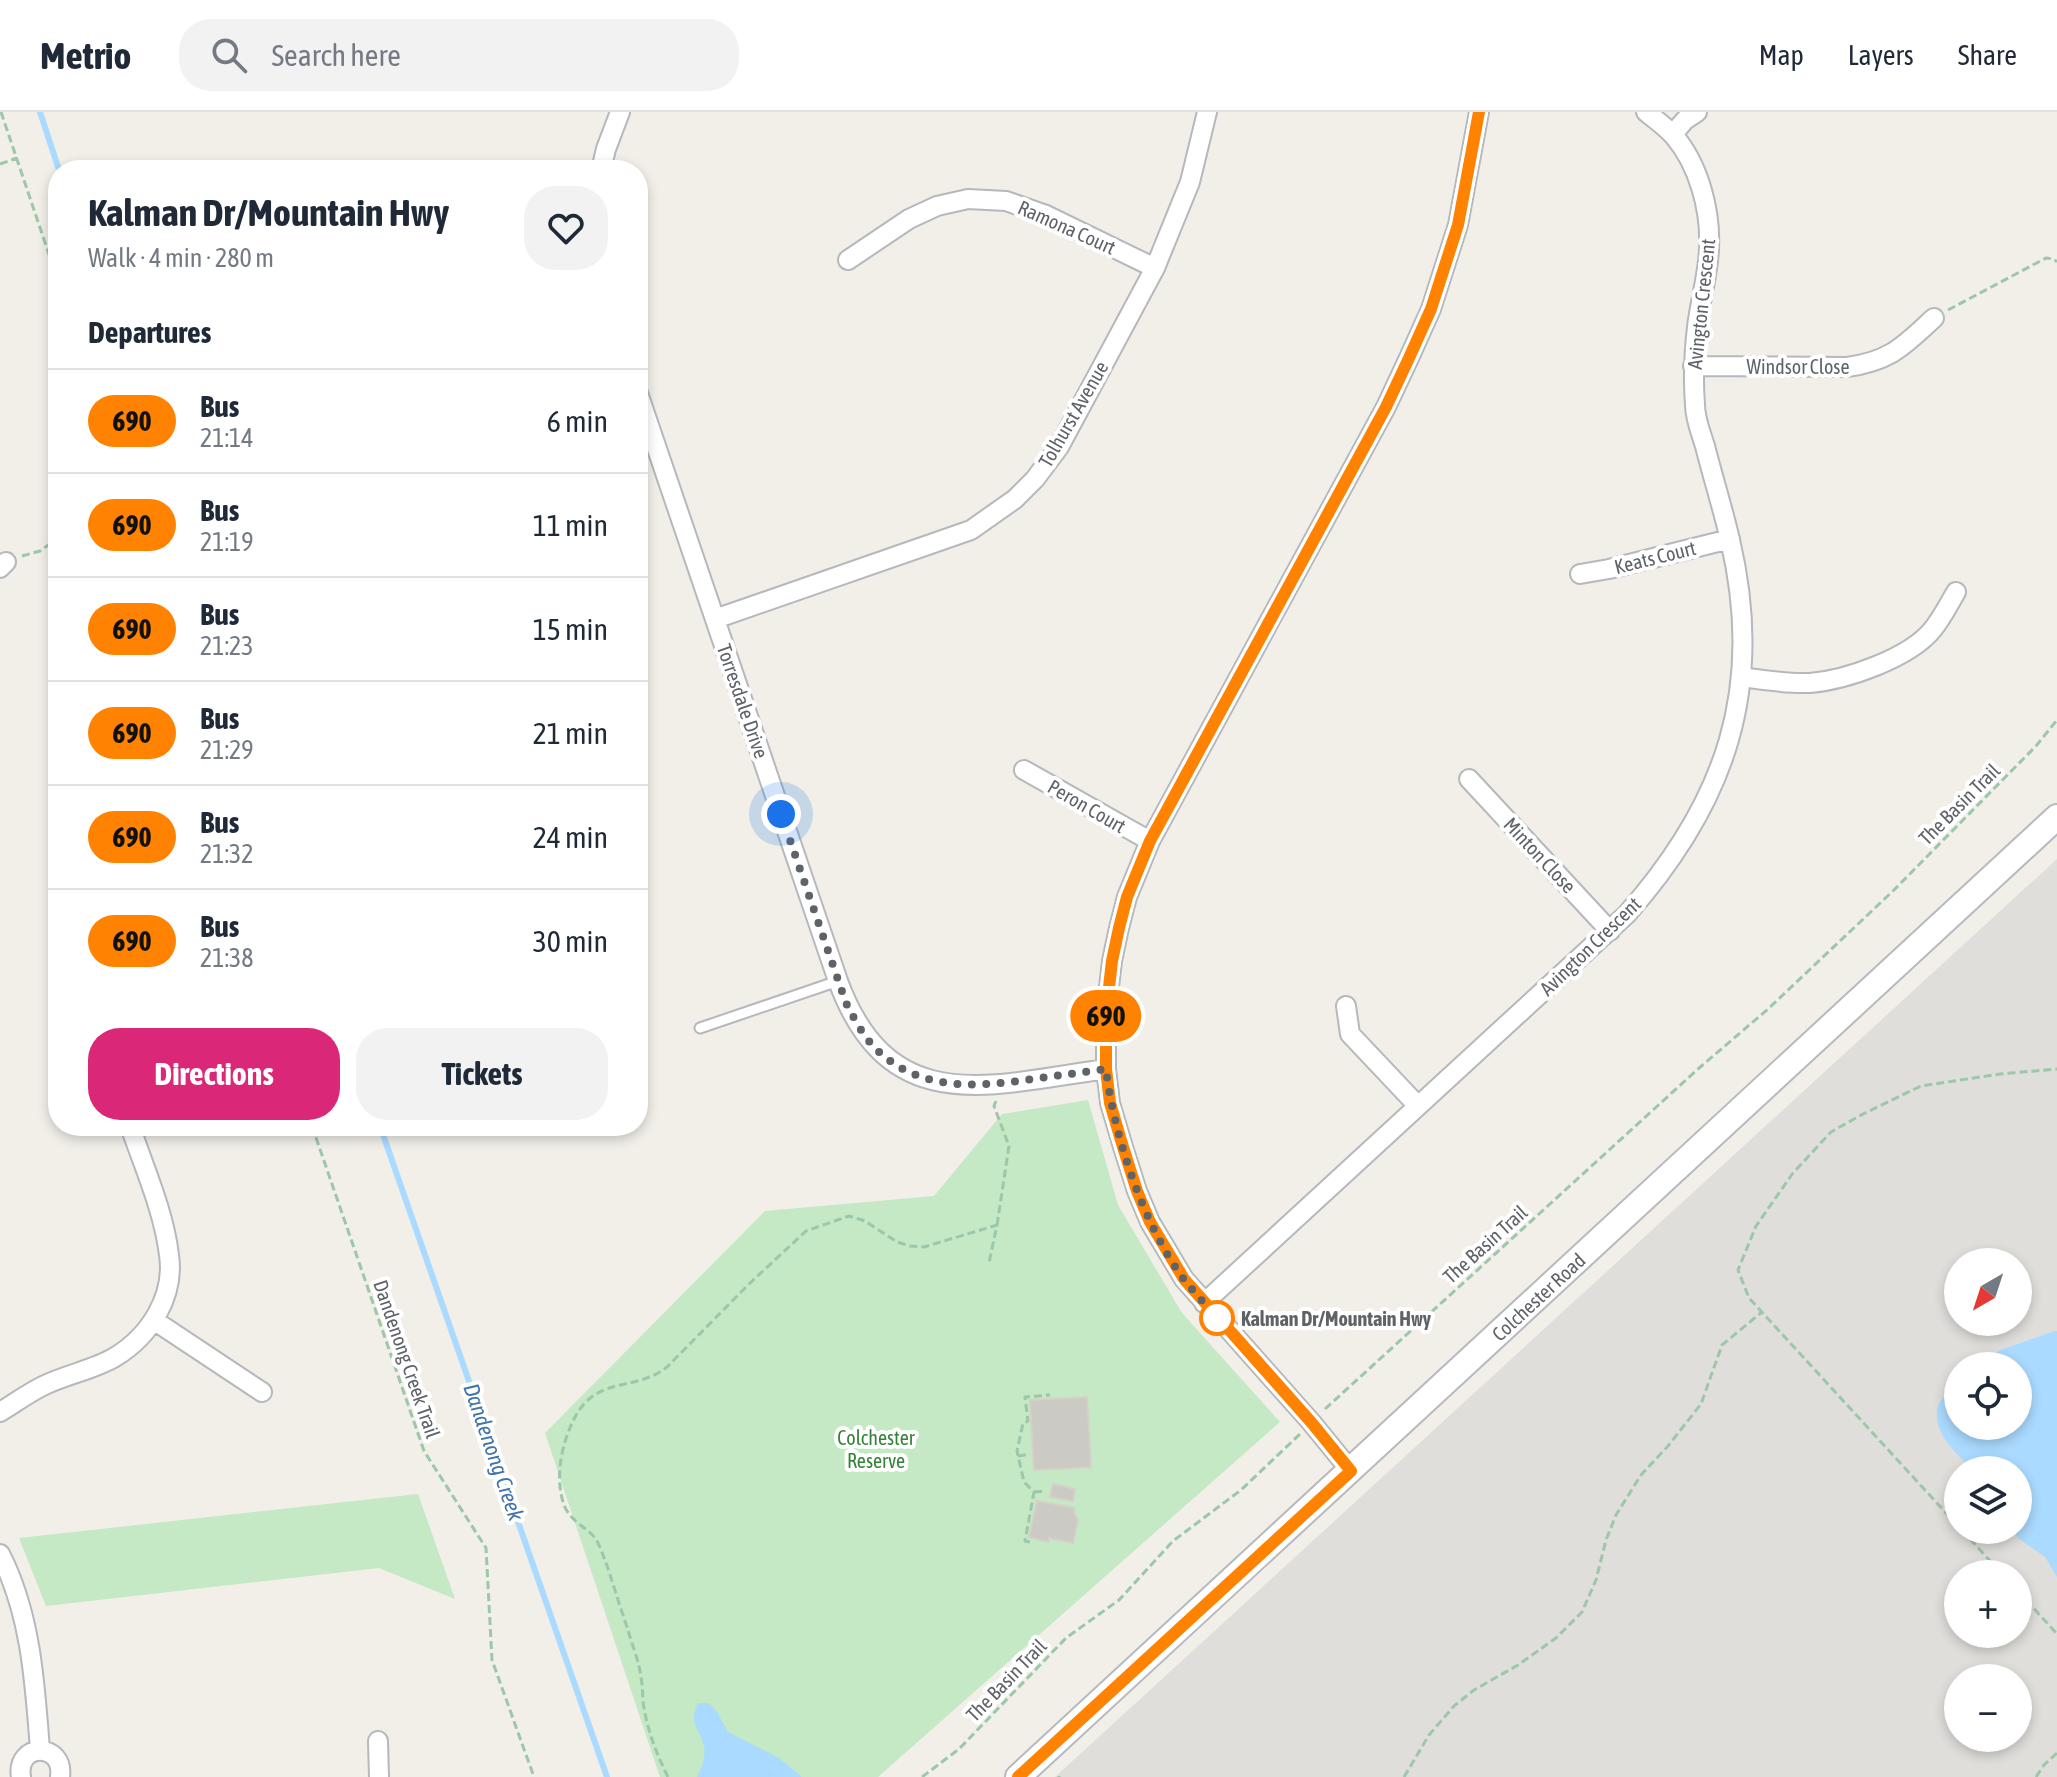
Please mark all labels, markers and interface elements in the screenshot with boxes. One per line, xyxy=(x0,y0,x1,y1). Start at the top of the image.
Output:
search box xyxy=(179,19,739,91)
icon: search xyxy=(207,33,251,77)
text: Metrio xyxy=(40,34,131,77)
text: Search here xyxy=(271,38,401,72)
text: Map xyxy=(1759,39,1804,71)
text: Layers xyxy=(1848,39,1914,71)
text: Share xyxy=(1958,39,2017,71)
button: heart xyxy=(524,186,608,270)
text: Kalman Dr/Mountain Hwy xyxy=(88,191,449,234)
street label: Ramona Court xyxy=(1015,195,1120,259)
street label: Avington Crescent xyxy=(1683,237,1719,371)
text: Walk · 4 min · 280 m xyxy=(88,243,274,273)
text: Departures xyxy=(88,315,211,349)
street label: Windsor Close xyxy=(1746,355,1850,378)
street label: Tolhurst Avenue xyxy=(1033,357,1113,471)
text: Bus xyxy=(200,389,239,423)
text: 6 min xyxy=(547,404,608,438)
text: 690 xyxy=(112,405,152,437)
text: 21:14 xyxy=(200,423,254,453)
text: Bus xyxy=(200,493,239,527)
text: 11 min xyxy=(533,508,608,542)
text: 690 xyxy=(112,509,152,541)
text: 21:19 xyxy=(200,527,254,557)
street label: Keats Court xyxy=(1612,536,1698,578)
text: Bus xyxy=(200,597,239,631)
text: 15 min xyxy=(533,612,608,646)
text: 690 xyxy=(112,613,152,645)
text: 21:23 xyxy=(200,631,254,661)
street label: Torresdale Drive xyxy=(713,641,773,761)
text: Bus xyxy=(200,701,239,735)
text: 21 min xyxy=(533,716,608,750)
text: 690 xyxy=(112,717,152,749)
text: 21:29 xyxy=(200,735,254,765)
street label: The Basin Trail xyxy=(1914,758,2005,849)
street label: Peron Court xyxy=(1044,775,1130,838)
your location xyxy=(761,794,801,834)
text: Bus xyxy=(200,805,239,839)
street label: Minton Close xyxy=(1499,813,1581,897)
text: 24 min xyxy=(533,820,608,854)
text: 690 xyxy=(112,821,152,853)
text: 21:32 xyxy=(200,839,254,869)
street label: Avington Crescent xyxy=(1535,892,1645,1000)
text: Bus xyxy=(200,909,239,943)
text: 30 min xyxy=(533,924,608,958)
text: 690 xyxy=(112,925,152,957)
text: 21:38 xyxy=(200,943,254,973)
line badge: 690 xyxy=(1060,990,1152,1042)
text: 690 xyxy=(1086,1000,1126,1032)
button: Directions xyxy=(88,1028,340,1120)
button: Tickets xyxy=(356,1028,608,1120)
street label: The Basin Trail xyxy=(1438,1200,1532,1288)
street label: Colchester Road xyxy=(1487,1248,1589,1345)
north arrow xyxy=(1944,1248,2032,1336)
map controls xyxy=(1944,1248,2032,1752)
street label: Dandenong Creek Trail xyxy=(369,1277,445,1442)
marker: Kalman Dr/Mountain Hwy xyxy=(1200,1301,1234,1335)
place label: Kalman Dr/Mountain Hwy xyxy=(1241,1307,1432,1330)
button: locate xyxy=(1944,1352,2032,1440)
water label: Dandenong Creek xyxy=(458,1380,530,1524)
park label: Colchester Reserve xyxy=(837,1426,916,1472)
button: layers xyxy=(1944,1456,2032,1544)
button: + xyxy=(1944,1560,2032,1648)
street label: The Basin Trail xyxy=(961,1634,1051,1726)
button: − xyxy=(1944,1664,2032,1752)

